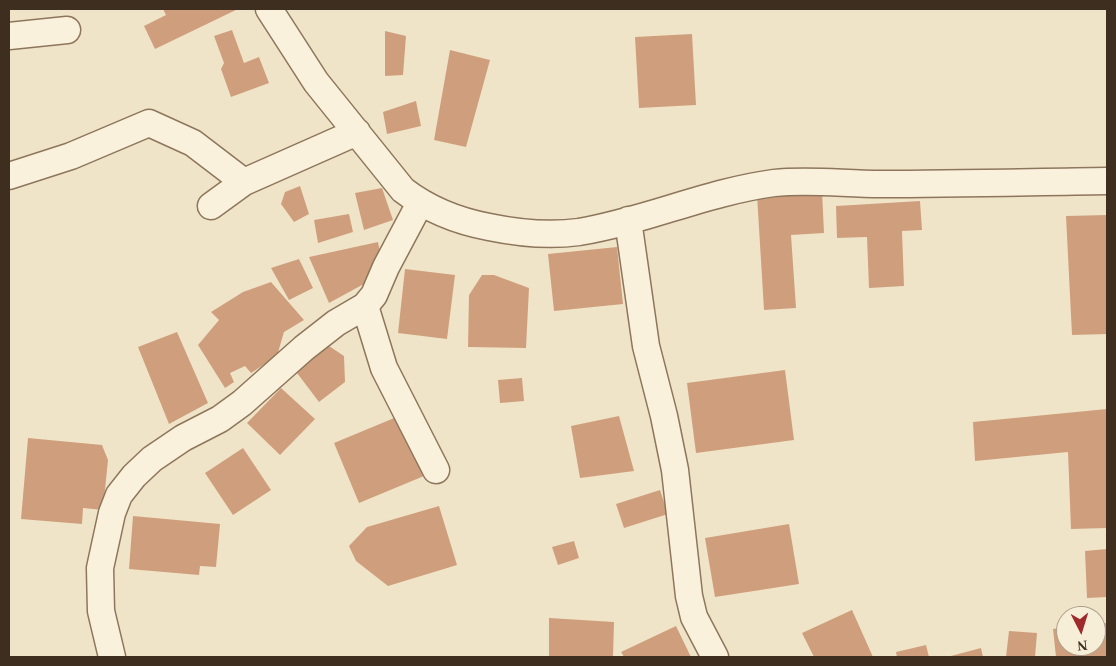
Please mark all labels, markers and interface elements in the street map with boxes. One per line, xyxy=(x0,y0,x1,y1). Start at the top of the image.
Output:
north arrow xyxy=(1056,606,1106,656)
text: N xyxy=(1077,638,1088,653)

